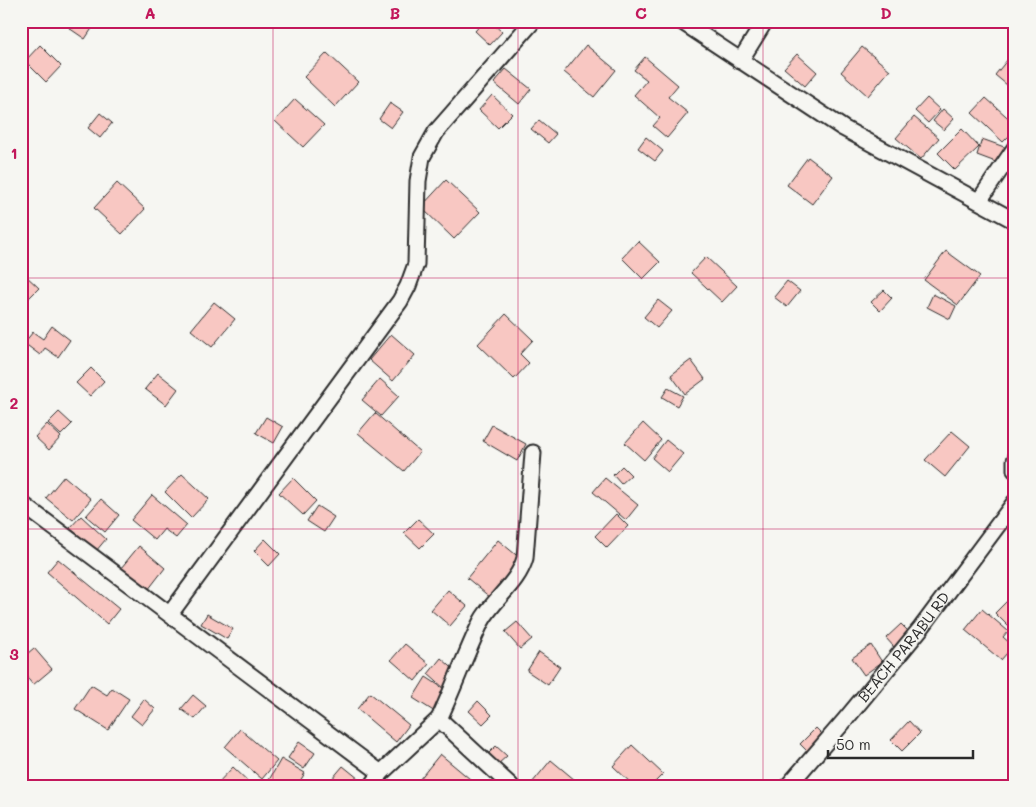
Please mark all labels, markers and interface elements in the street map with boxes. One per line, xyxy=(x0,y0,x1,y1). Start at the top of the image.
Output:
text: A xyxy=(144,2,156,23)
text: B xyxy=(390,2,400,23)
text: C xyxy=(635,2,647,23)
text: D xyxy=(880,2,892,23)
text: 1 xyxy=(10,142,18,163)
text: 2 xyxy=(10,392,19,413)
street label: BEACH PARABU RD xyxy=(853,587,954,706)
text: 3 xyxy=(9,643,19,664)
scale bar xyxy=(828,727,974,759)
text: 50 m xyxy=(836,734,871,754)

